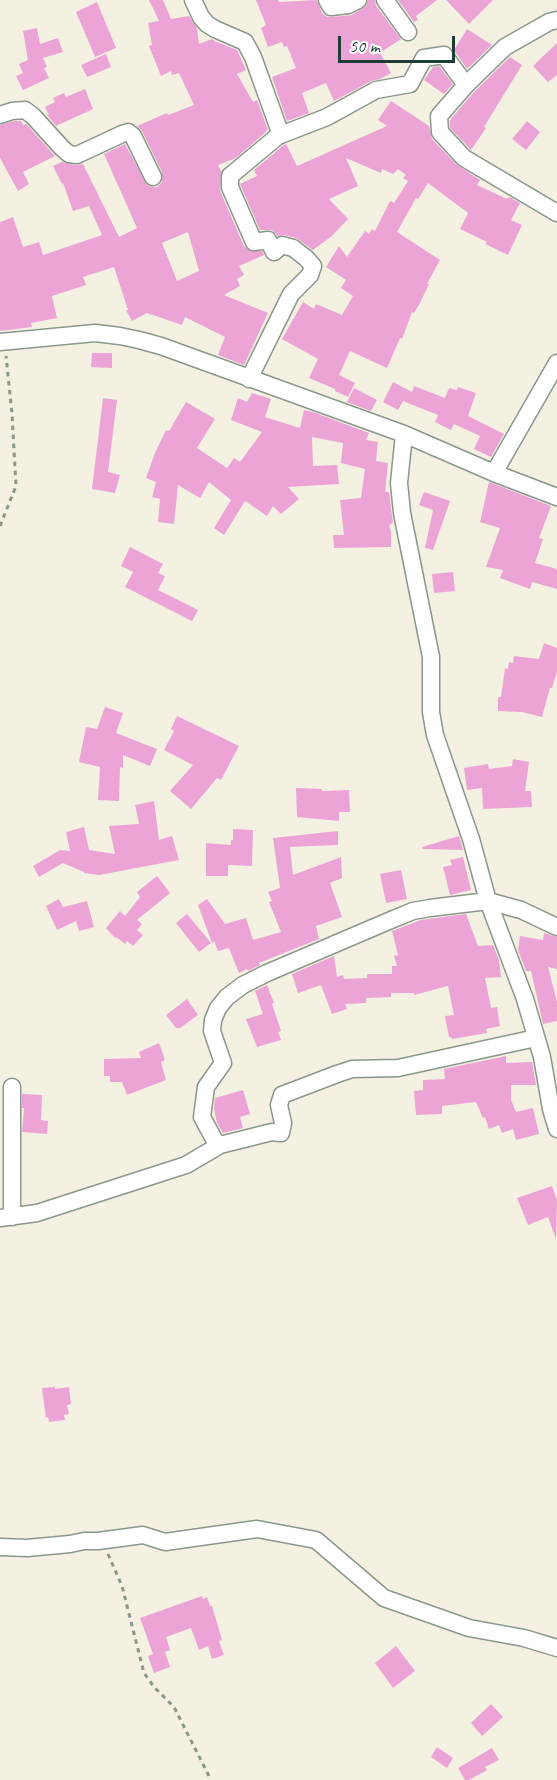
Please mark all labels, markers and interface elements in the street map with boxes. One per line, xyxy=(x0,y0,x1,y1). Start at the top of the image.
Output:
scale bar xyxy=(341,24,458,62)
text: 50 m xyxy=(349,35,380,57)

